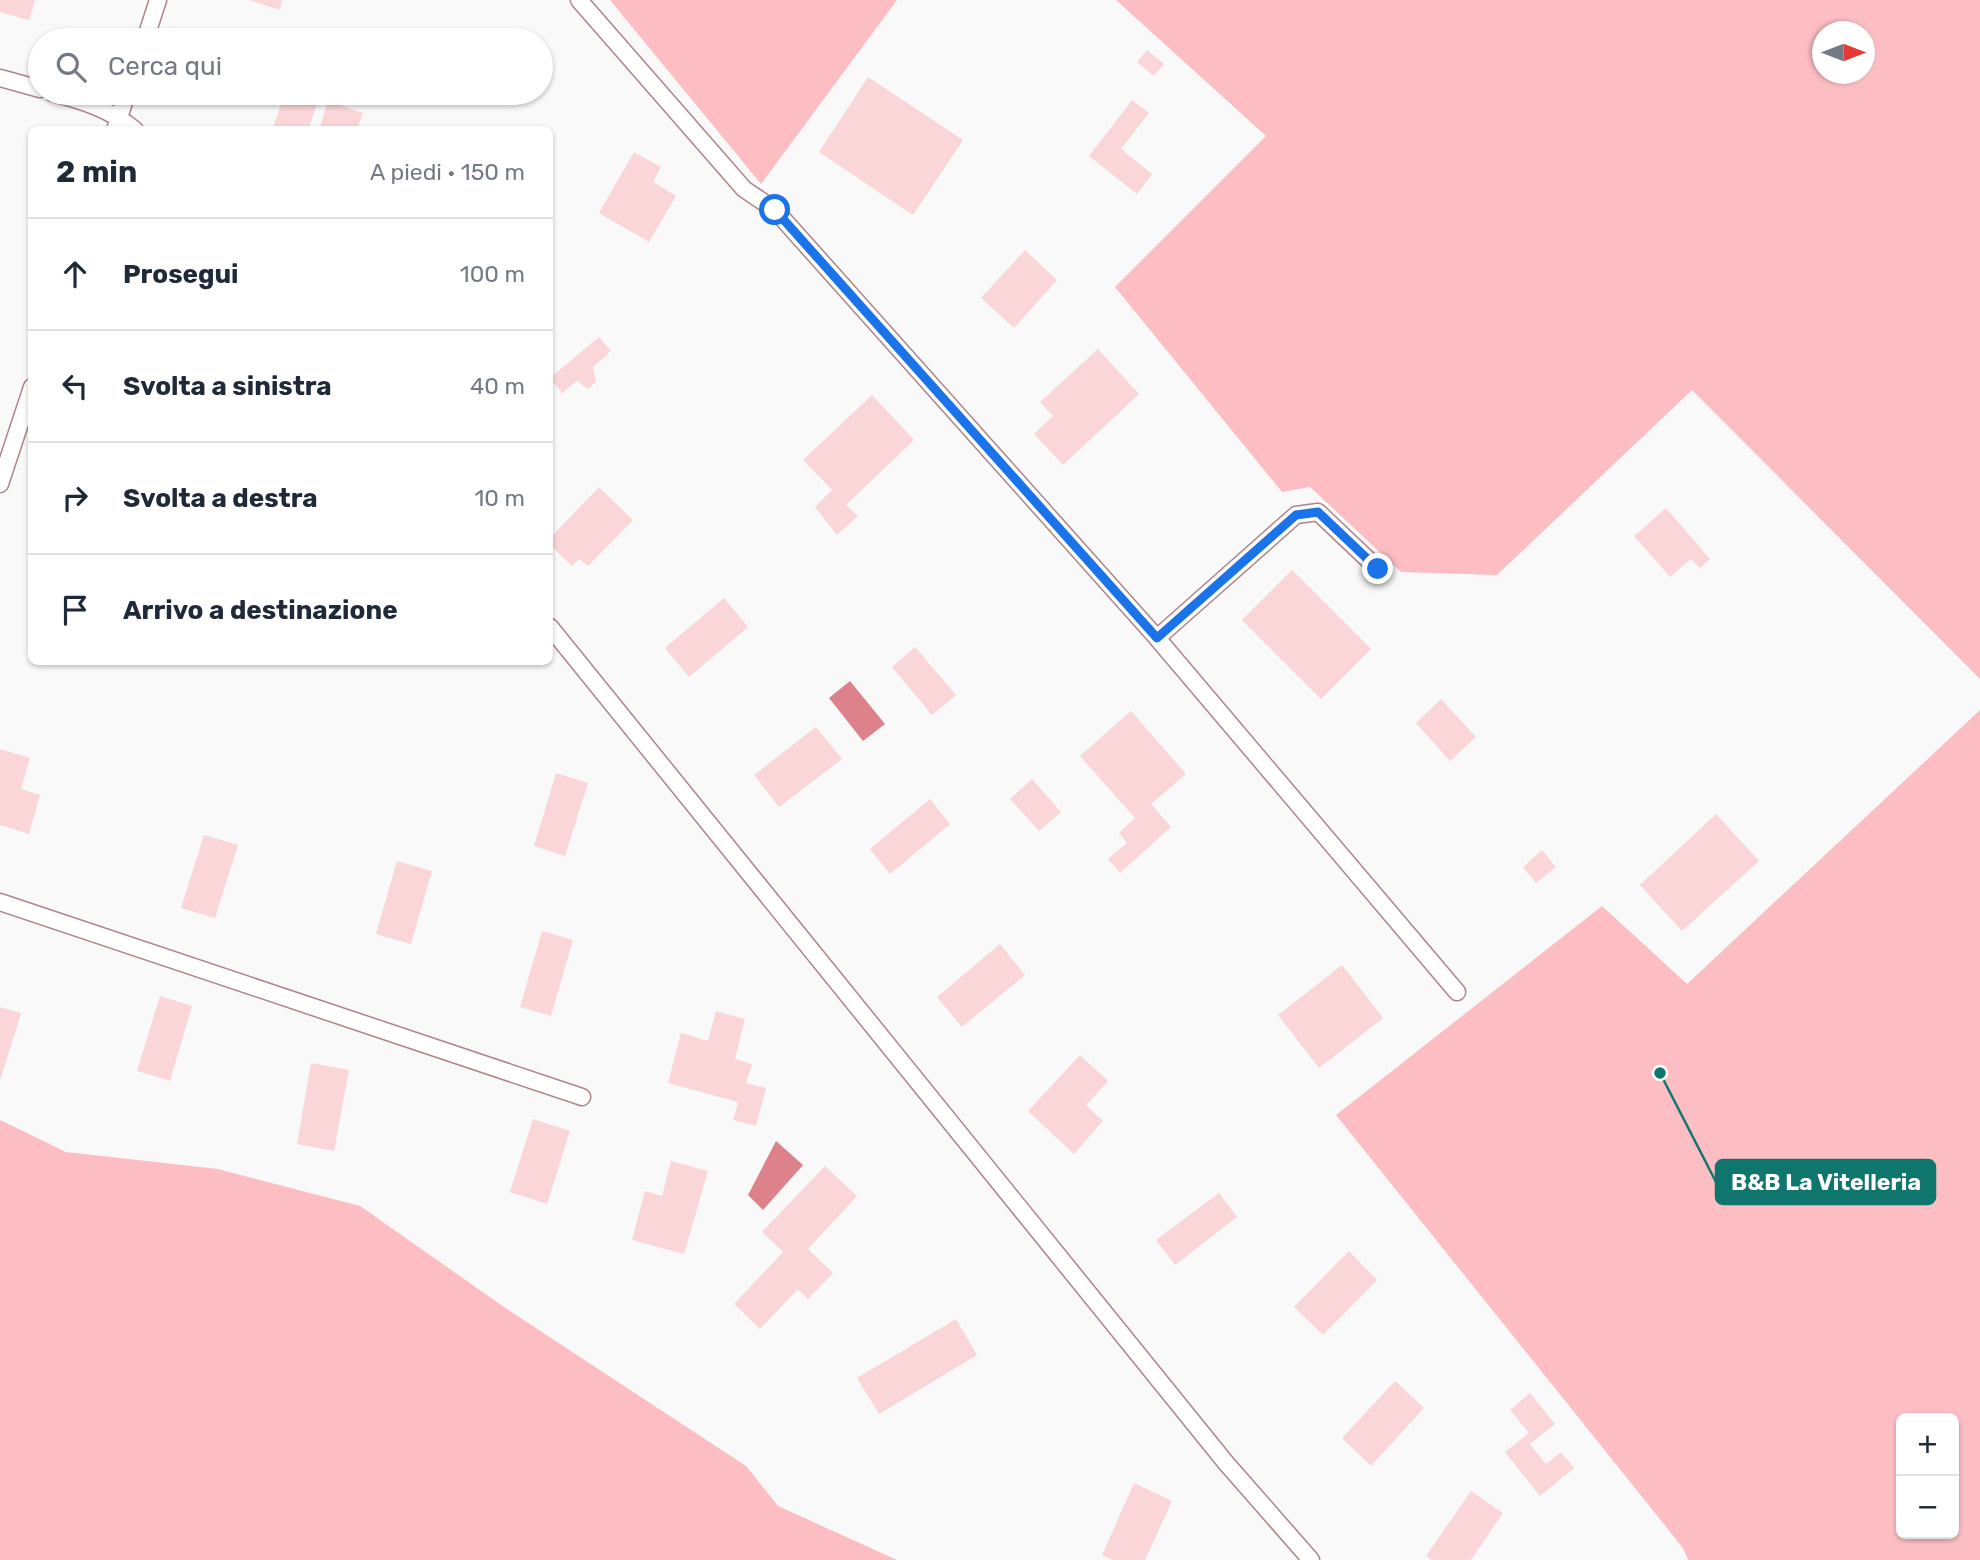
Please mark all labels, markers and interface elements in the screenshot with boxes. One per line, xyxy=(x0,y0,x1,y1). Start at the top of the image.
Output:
north arrow xyxy=(1812,21,1875,84)
search box xyxy=(28,28,553,105)
icon: search xyxy=(52,48,90,86)
text: Cerca qui xyxy=(108,51,222,82)
text: 2 min xyxy=(56,154,137,190)
text: A piedi · 150 m xyxy=(370,158,525,186)
route start xyxy=(759,194,790,225)
icon: ahead xyxy=(56,255,94,293)
text: Prosegui xyxy=(123,259,239,290)
text: 100 m xyxy=(460,260,525,288)
icon: left xyxy=(56,367,94,405)
text: Svolta a sinistra xyxy=(123,371,332,402)
text: 40 m xyxy=(470,372,525,400)
icon: right xyxy=(56,479,94,517)
text: Svolta a destra xyxy=(123,483,318,514)
text: 10 m xyxy=(474,484,525,512)
route end xyxy=(1362,553,1393,584)
icon: arrive xyxy=(56,591,94,629)
text: Arrivo a destinazione xyxy=(123,595,398,626)
callout: B&B La Vitelleria xyxy=(1716,1160,1935,1204)
text: B&B La Vitelleria xyxy=(1731,1168,1921,1196)
map controls xyxy=(1896,1413,1959,1539)
button: + xyxy=(1896,1413,1959,1476)
button: − xyxy=(1896,1476,1959,1539)

